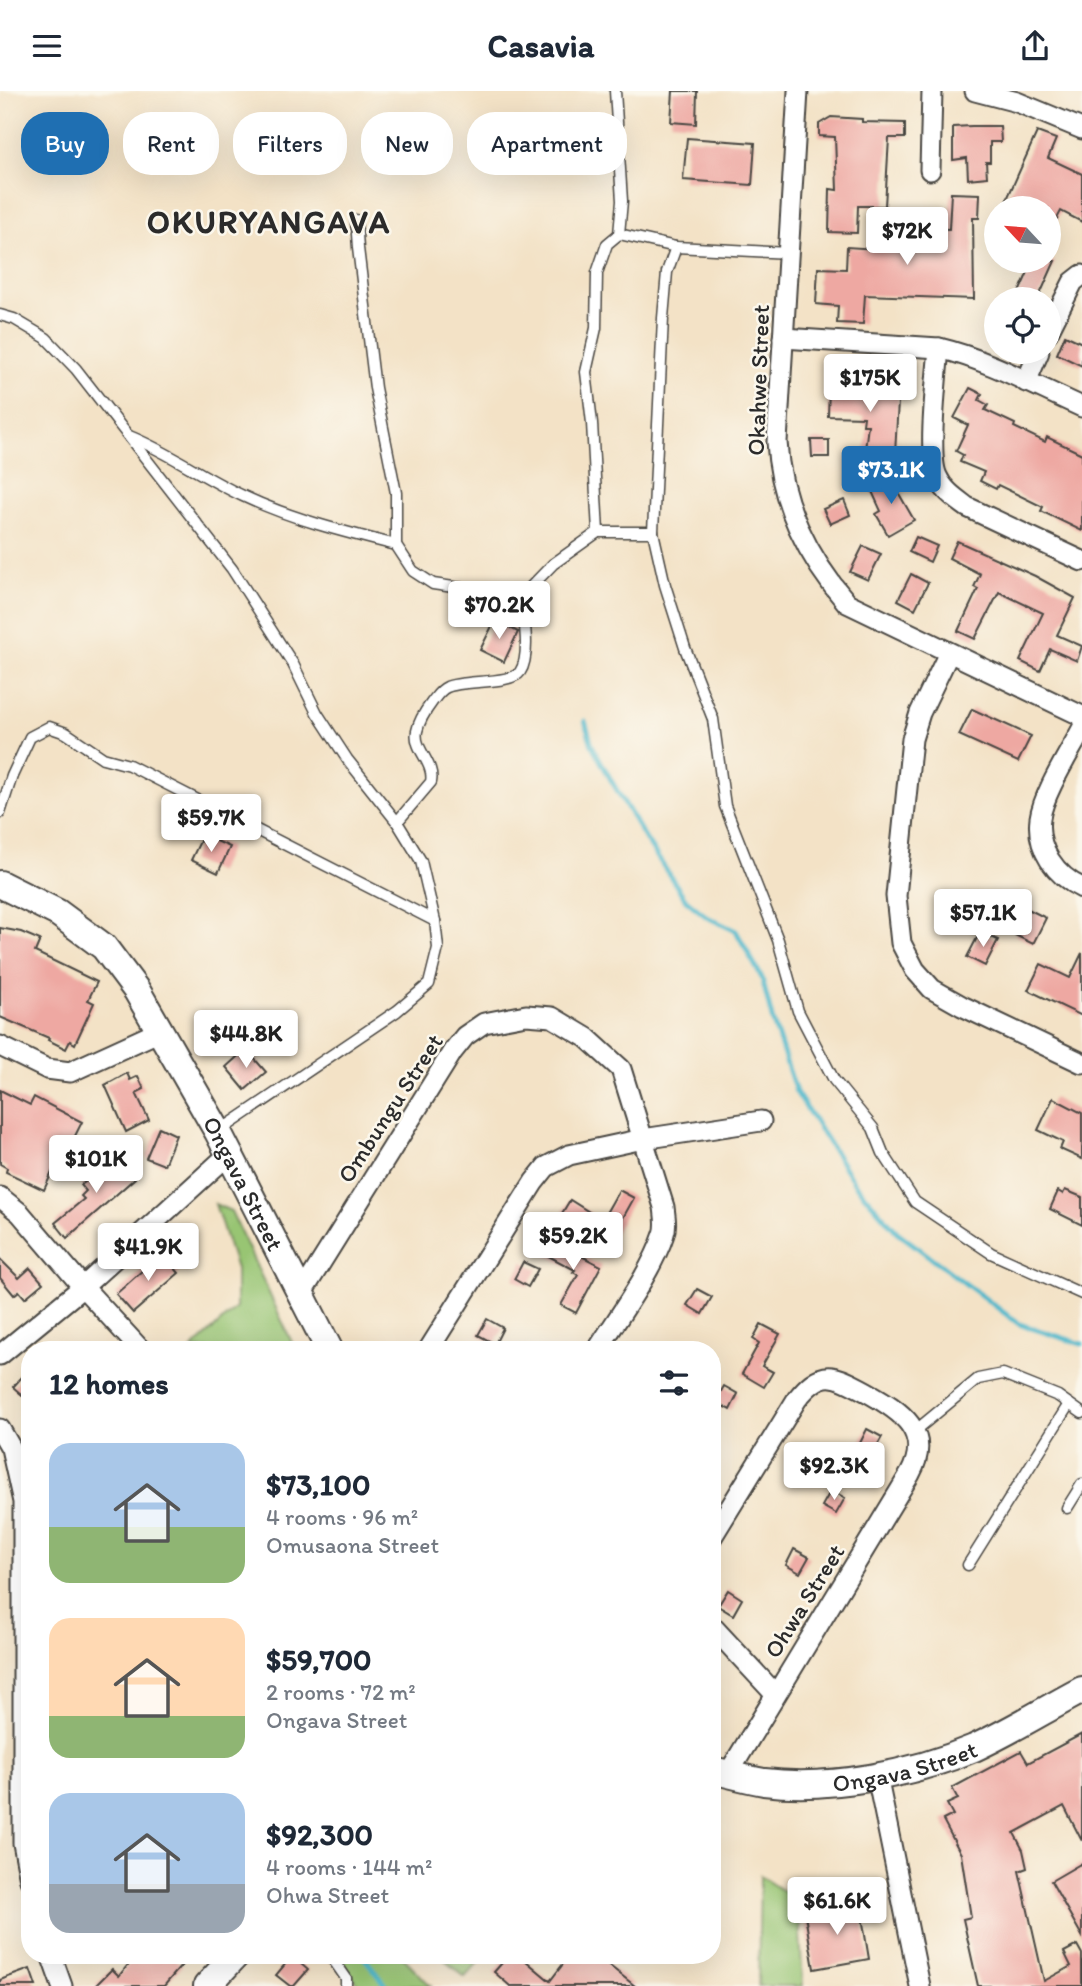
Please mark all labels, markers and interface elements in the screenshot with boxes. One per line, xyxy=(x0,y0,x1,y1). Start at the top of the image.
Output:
icon: menu xyxy=(28,27,66,65)
text: Casavia xyxy=(488,27,594,65)
icon: share xyxy=(1016,27,1054,65)
chip: Buy xyxy=(21,112,109,175)
chip: Rent xyxy=(123,112,219,175)
chip: Filters xyxy=(233,112,347,175)
chip: New xyxy=(361,112,453,175)
chip: Apartment xyxy=(467,112,627,175)
north arrow xyxy=(984,196,1060,273)
map controls xyxy=(984,196,1061,364)
district label: OKURYANGAVA xyxy=(147,203,391,241)
pin: $72K xyxy=(866,207,948,267)
text: $72K xyxy=(882,216,932,244)
button: locate xyxy=(984,287,1061,364)
street label: Okahwe Street xyxy=(741,304,775,456)
pin: $175K xyxy=(821,355,919,414)
text: $175K xyxy=(840,363,900,391)
pin: $73.1K xyxy=(834,447,948,506)
text: $73.1K xyxy=(858,455,924,483)
pin: $70.2K xyxy=(442,581,556,641)
text: $70.2K xyxy=(464,590,534,618)
pin: $59.7K xyxy=(154,795,268,854)
text: $59.7K xyxy=(177,803,245,831)
pin: $57.1K xyxy=(926,889,1040,949)
text: $57.1K xyxy=(950,898,1016,926)
pin: $44.8K xyxy=(189,1011,303,1070)
text: $44.8K xyxy=(210,1019,282,1047)
street label: Ombungu Street xyxy=(331,1028,449,1188)
street label: Ongava Street xyxy=(197,1110,291,1255)
pin: $101K xyxy=(47,1135,145,1195)
text: $101K xyxy=(65,1144,127,1172)
pin: $59.2K xyxy=(516,1213,630,1272)
text: $59.2K xyxy=(539,1221,607,1249)
pin: $41.9K xyxy=(91,1223,205,1283)
text: $41.9K xyxy=(114,1232,182,1260)
icon: filters xyxy=(655,1364,693,1402)
text: 12 homes xyxy=(49,1365,169,1402)
pin: $92.3K xyxy=(777,1443,891,1502)
text: $92.3K xyxy=(800,1451,868,1479)
text: $73,100 xyxy=(266,1466,370,1503)
icon: home xyxy=(105,1471,189,1555)
text: 4 rooms · 96 m² xyxy=(266,1503,418,1531)
text: Omusaona Street xyxy=(266,1531,439,1559)
street label: Ohwa Street xyxy=(758,1539,850,1663)
text: $59,700 xyxy=(266,1641,372,1678)
icon: home xyxy=(105,1646,189,1730)
text: 2 rooms · 72 m² xyxy=(266,1678,416,1706)
text: Ongava Street xyxy=(266,1706,407,1734)
street label: Ongava Street xyxy=(831,1734,981,1797)
text: $92,300 xyxy=(266,1816,373,1853)
icon: home xyxy=(105,1821,189,1905)
text: 4 rooms · 144 m² xyxy=(266,1853,432,1881)
pin: $61.6K xyxy=(780,1877,894,1937)
text: Ohwa Street xyxy=(266,1881,389,1909)
text: $61.6K xyxy=(803,1886,871,1914)

